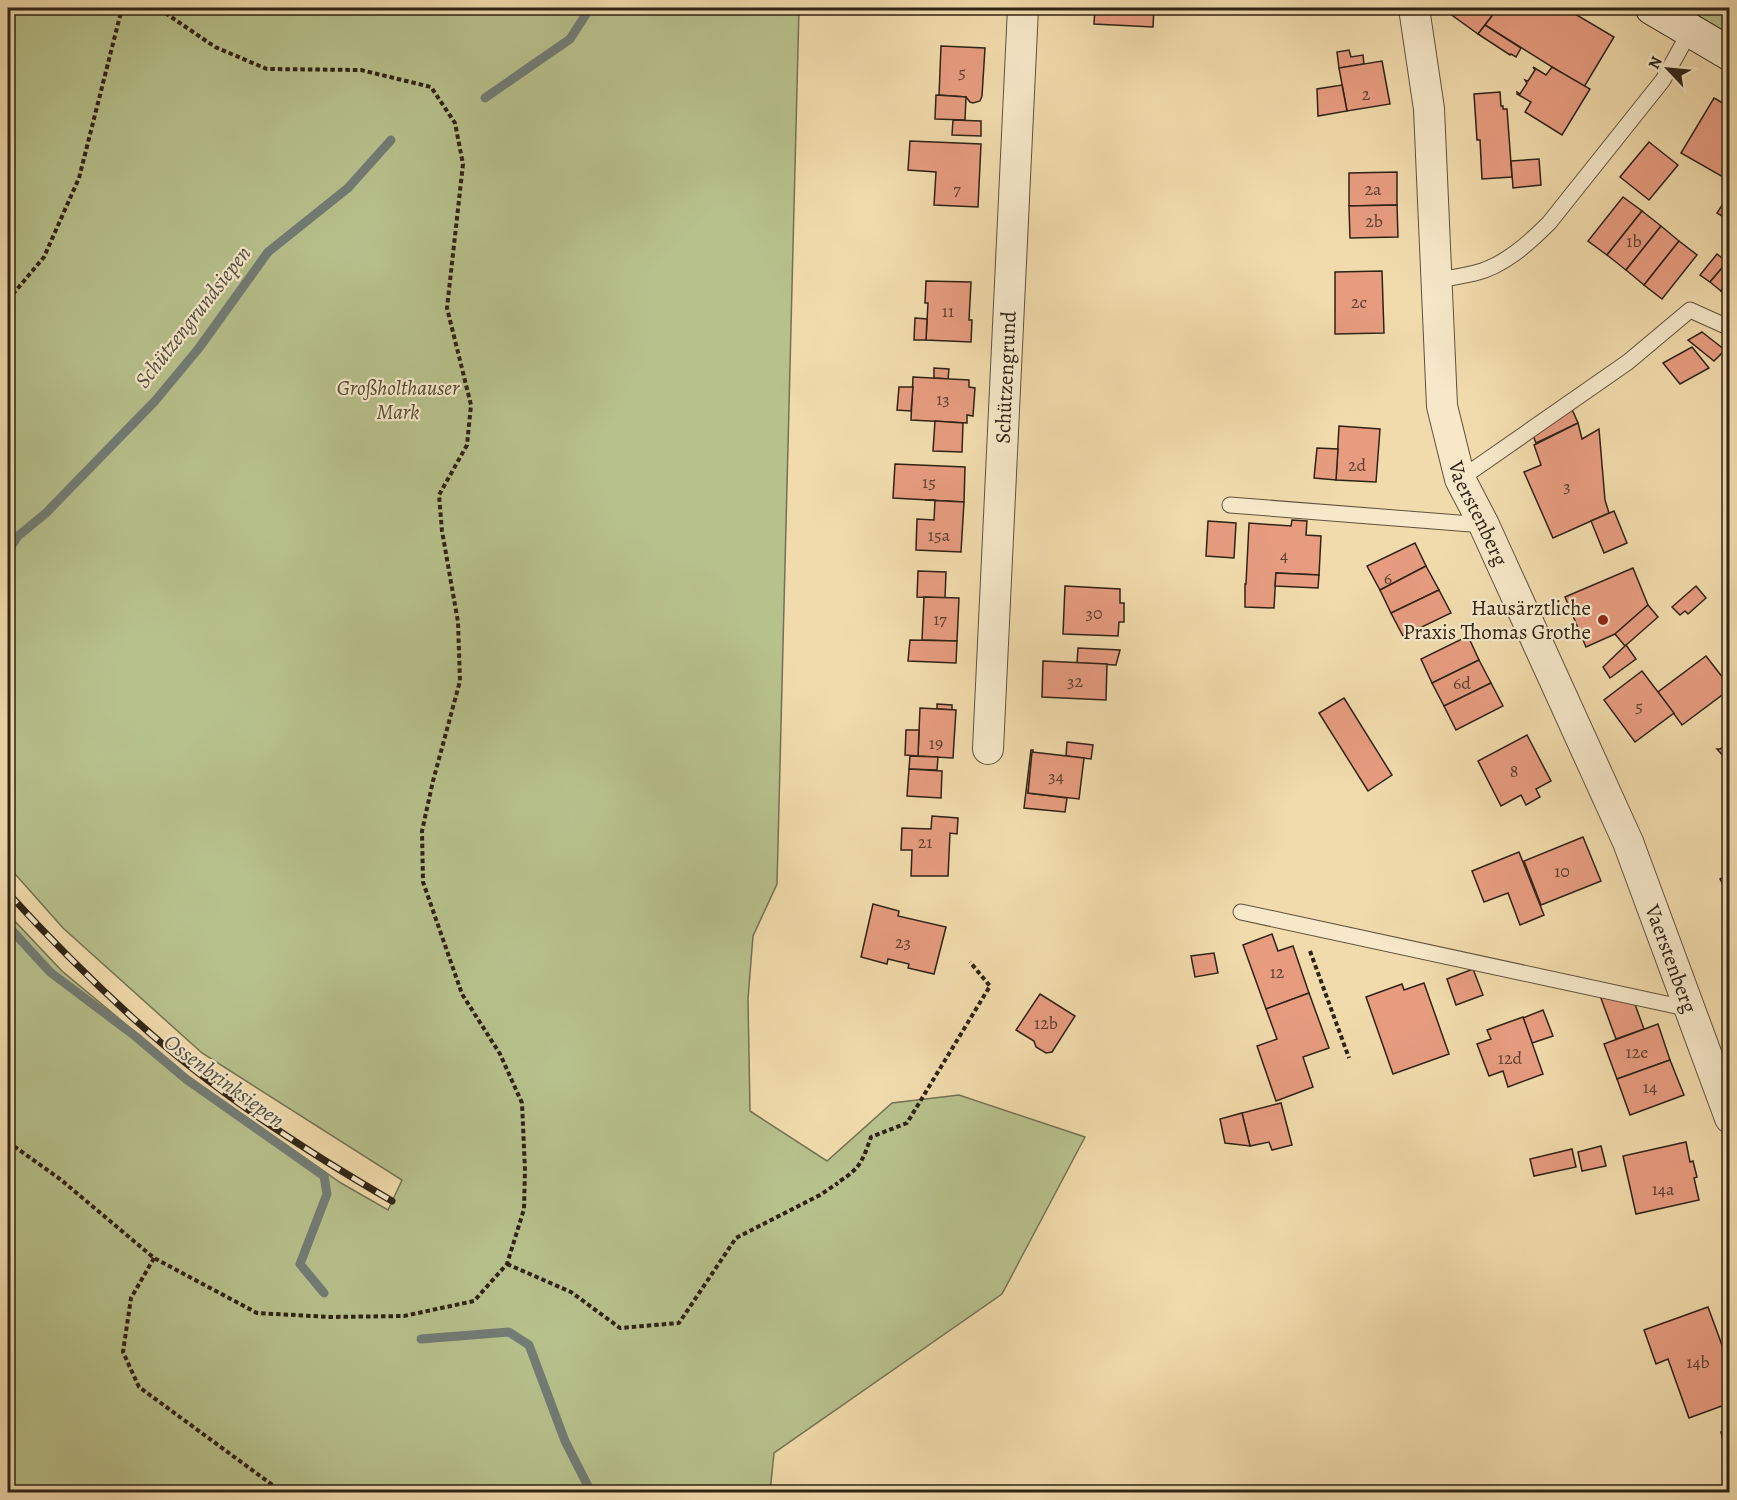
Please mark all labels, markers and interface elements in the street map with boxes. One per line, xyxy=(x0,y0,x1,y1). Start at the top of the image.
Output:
north arrow xyxy=(1638,39,1698,99)
text: N xyxy=(1643,52,1668,73)
house number: 5 xyxy=(958,60,966,84)
house number: 2 xyxy=(1362,82,1371,106)
house number: 7 xyxy=(953,177,961,201)
house number: 2a xyxy=(1365,177,1382,201)
house number: 2b xyxy=(1365,209,1383,233)
house number: 1b xyxy=(1626,229,1642,253)
water label: Schützengrundsiepen xyxy=(128,240,258,394)
house number: 2c xyxy=(1351,290,1367,314)
house number: 11 xyxy=(942,299,954,323)
street label: Schützengrund xyxy=(988,310,1023,444)
park label: Großholthauser Mark xyxy=(337,374,460,426)
house number: 13 xyxy=(936,387,950,411)
house number: 2d xyxy=(1348,453,1366,477)
street label: Vaerstenberg xyxy=(1442,457,1515,571)
house number: 15 xyxy=(922,470,936,494)
house number: 3 xyxy=(1563,474,1571,498)
house number: 15a xyxy=(928,523,951,547)
house number: 4 xyxy=(1280,543,1288,567)
house number: 6 xyxy=(1384,566,1392,590)
place label: Hausärztliche Praxis Thomas Grothe xyxy=(1403,594,1591,646)
house number: 30 xyxy=(1085,601,1103,625)
house number: 17 xyxy=(933,607,947,631)
marker: Hausärztliche Praxis Thomas Grothe xyxy=(1596,613,1610,627)
house number: 32 xyxy=(1067,669,1083,693)
house number: 6d xyxy=(1453,671,1471,695)
house number: 5 xyxy=(1635,694,1643,718)
house number: 19 xyxy=(929,731,943,755)
house number: 8 xyxy=(1510,759,1518,783)
house number: 34 xyxy=(1048,764,1064,788)
house number: 21 xyxy=(918,830,932,854)
house number: 10 xyxy=(1554,859,1570,883)
street label: Vaerstenberg xyxy=(1638,900,1704,1017)
house number: 23 xyxy=(895,930,911,954)
house number: 12 xyxy=(1270,960,1285,984)
house number: 12b xyxy=(1034,1011,1058,1035)
water label: Ossenbrinksiepen xyxy=(157,1027,291,1135)
house number: 12e xyxy=(1626,1040,1648,1064)
house number: 12d xyxy=(1498,1046,1523,1070)
house number: 14 xyxy=(1643,1075,1657,1099)
house number: 14a xyxy=(1652,1177,1675,1201)
house number: 14b xyxy=(1686,1350,1710,1374)

